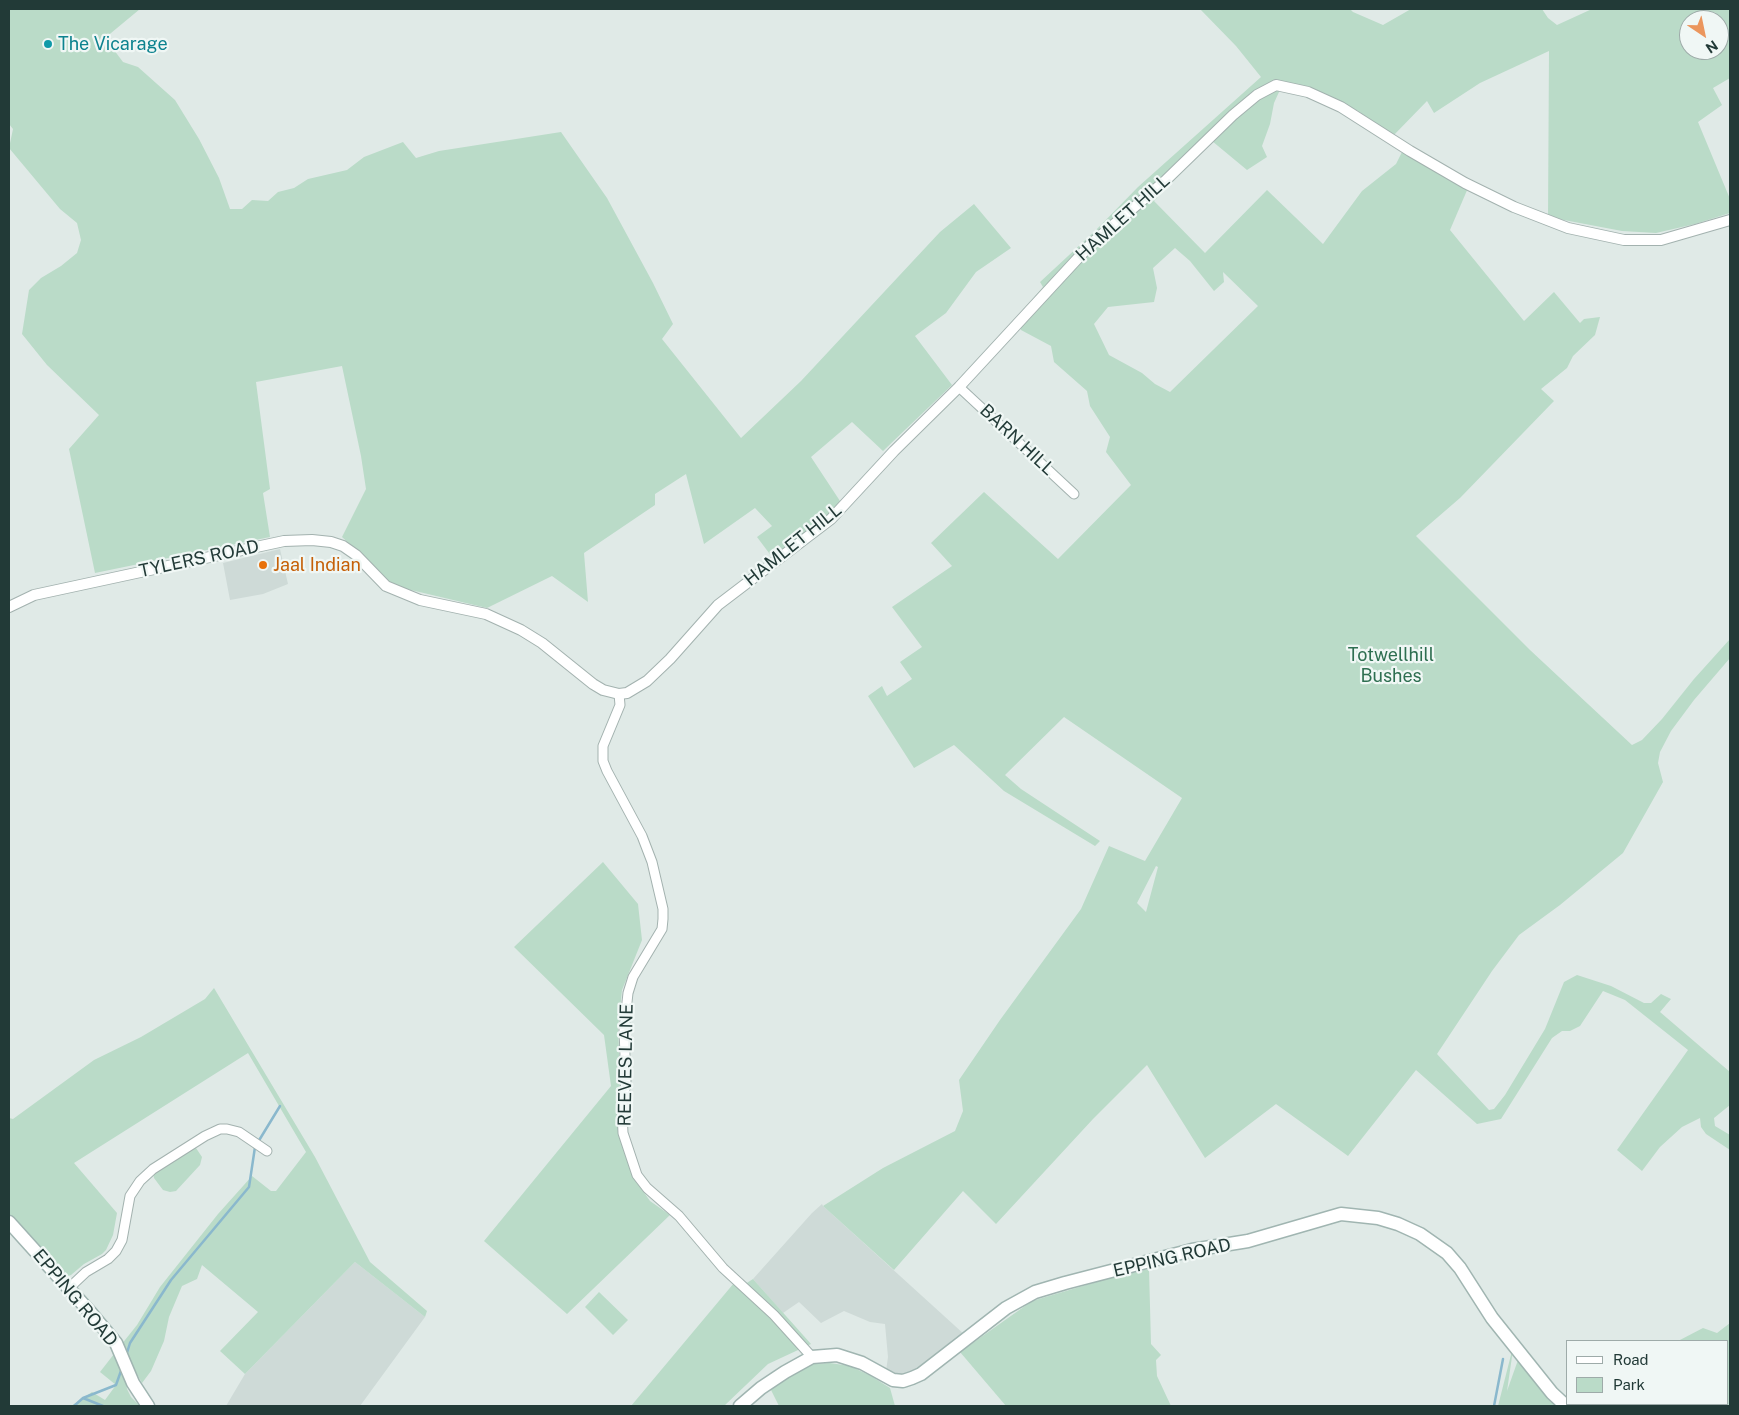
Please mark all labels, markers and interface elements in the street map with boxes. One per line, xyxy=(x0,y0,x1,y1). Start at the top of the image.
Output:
north arrow xyxy=(1679,10,1729,60)
place label: The Vicarage xyxy=(58,33,168,55)
text: N xyxy=(1703,37,1721,56)
marker: The Vicarage xyxy=(42,38,54,50)
street label: HAMLET HILL xyxy=(1072,170,1174,266)
street label: BARN HILL xyxy=(975,400,1059,480)
street label: HAMLET HILL xyxy=(740,499,846,591)
street label: TYLERS ROAD xyxy=(137,536,261,582)
place label: Jaal Indian xyxy=(273,554,361,576)
marker: Jaal Indian xyxy=(257,559,269,571)
park label: Totwellhill Bushes xyxy=(1348,644,1434,686)
street label: REEVES LANE xyxy=(614,1003,638,1127)
street label: EPPING ROAD xyxy=(1111,1234,1233,1282)
street label: EPPING ROAD xyxy=(28,1245,122,1351)
legend xyxy=(1566,1340,1729,1405)
text: Road xyxy=(1613,1351,1649,1368)
text: Park xyxy=(1613,1376,1645,1393)

